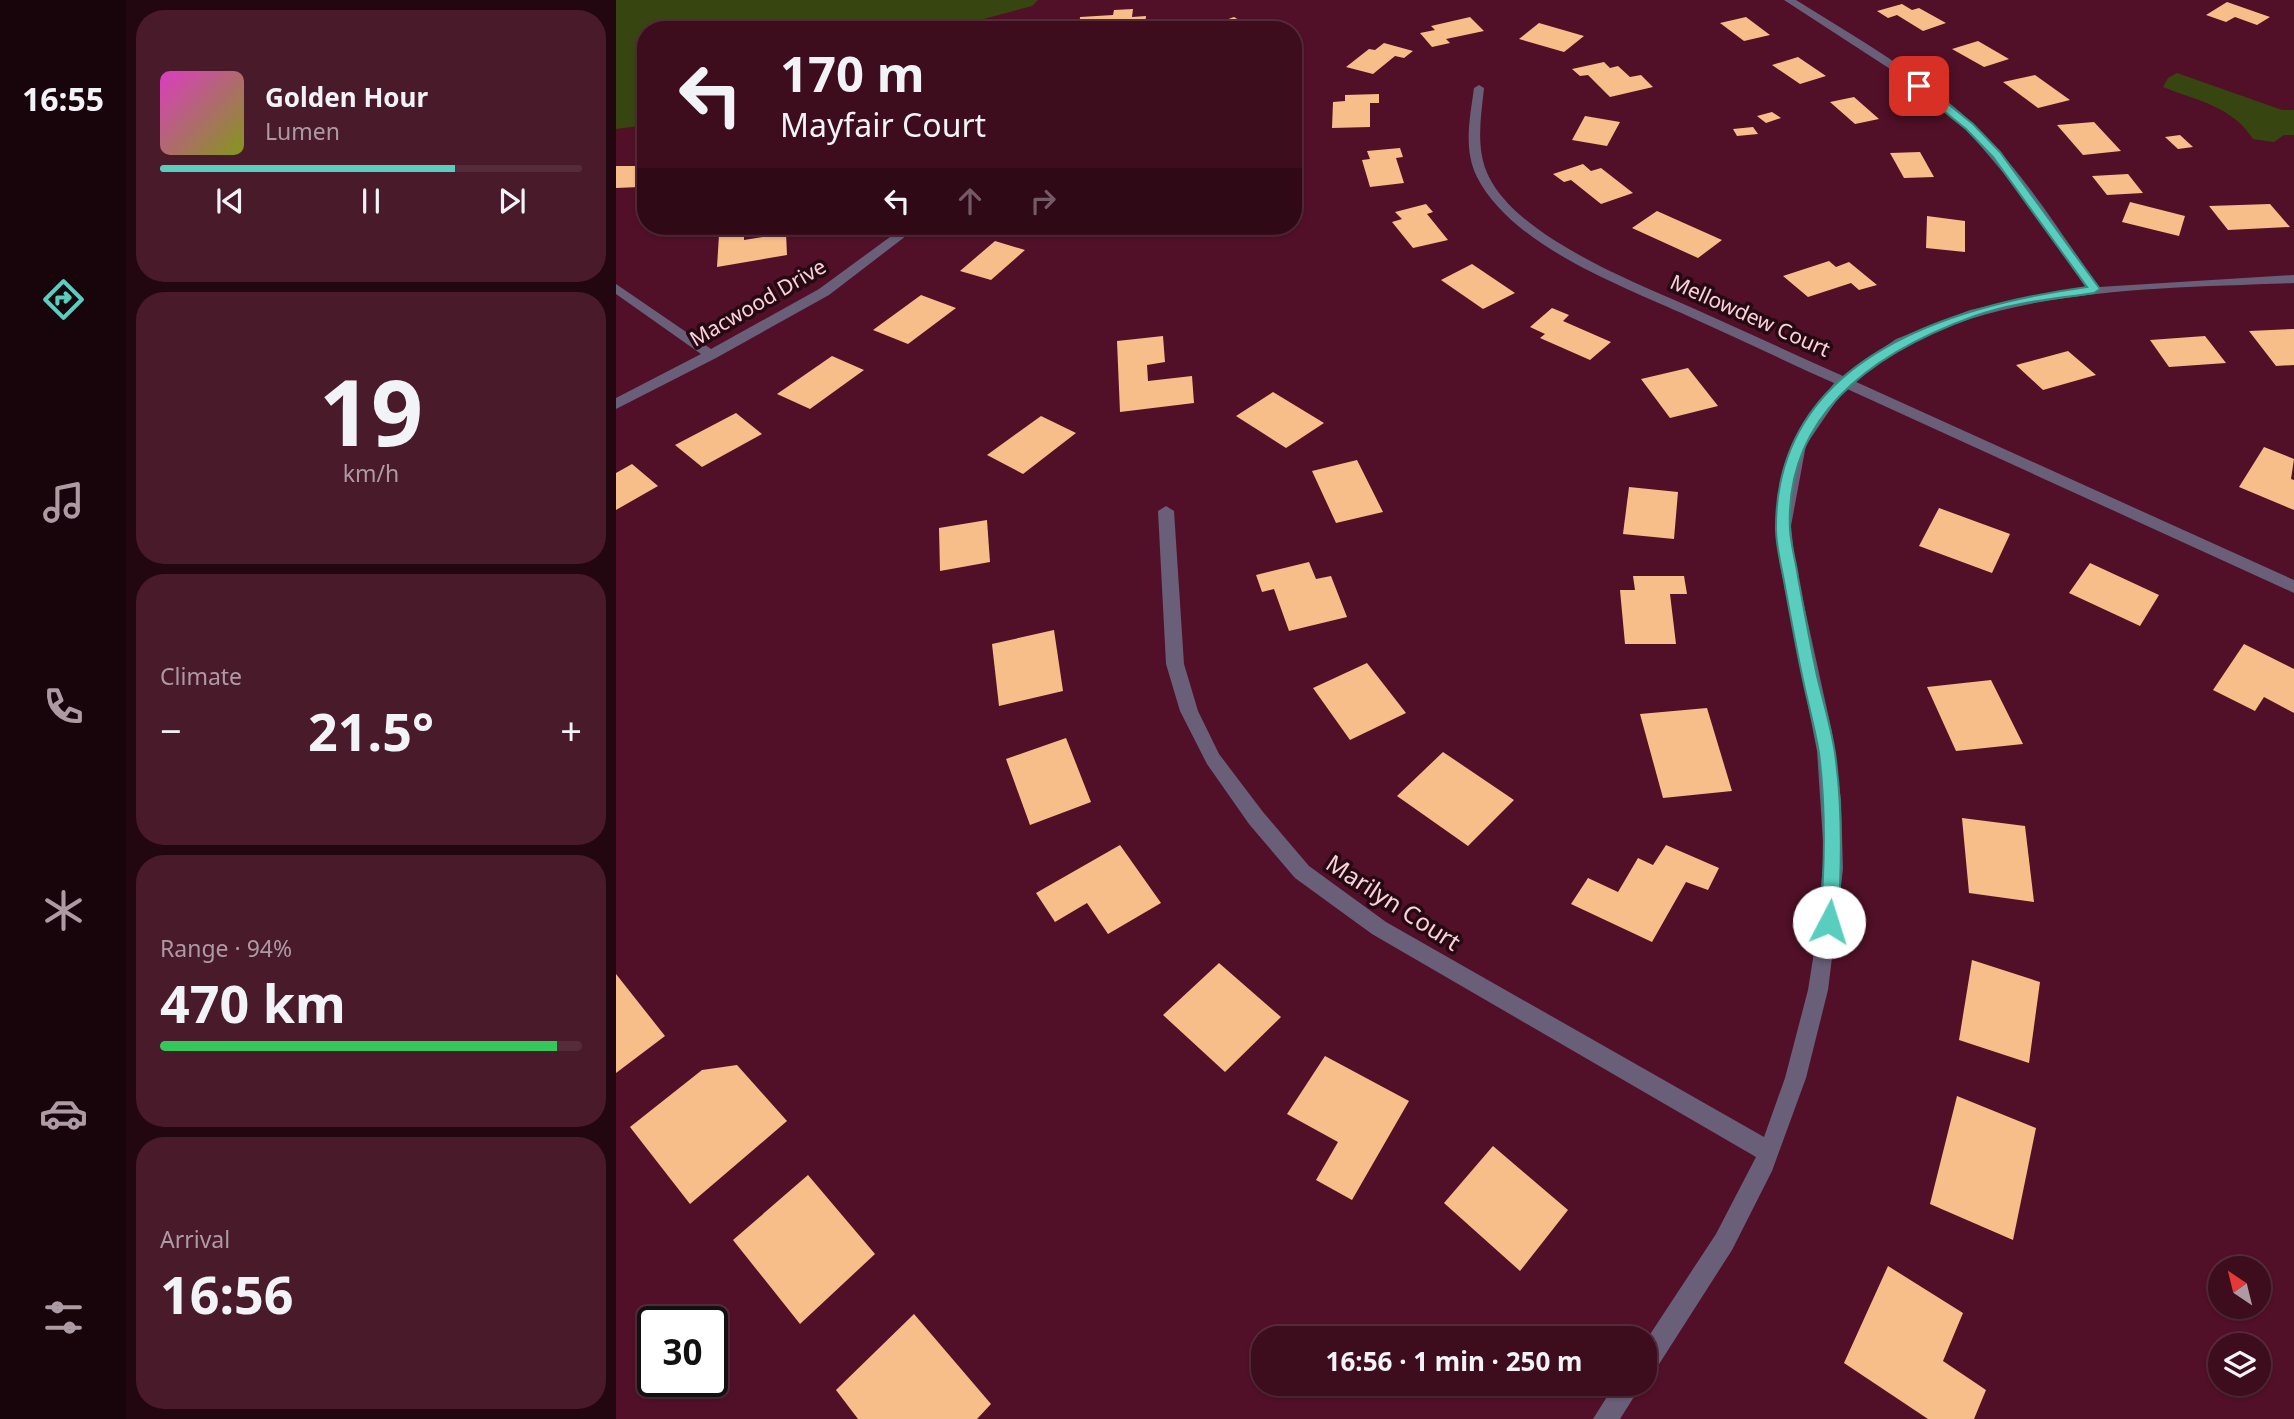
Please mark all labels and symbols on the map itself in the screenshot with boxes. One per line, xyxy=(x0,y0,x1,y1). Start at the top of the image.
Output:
pin xyxy=(1889,56,1949,116)
street label: Macwood Drive xyxy=(684,252,831,353)
street label: Mellowdew Court xyxy=(1666,267,1835,363)
street label: Marilyn Court xyxy=(1320,846,1468,958)
position arrow xyxy=(1792,885,1866,959)
north arrow xyxy=(2208,1256,2272,1320)
speed limit sign: 30 xyxy=(637,1306,728,1397)

